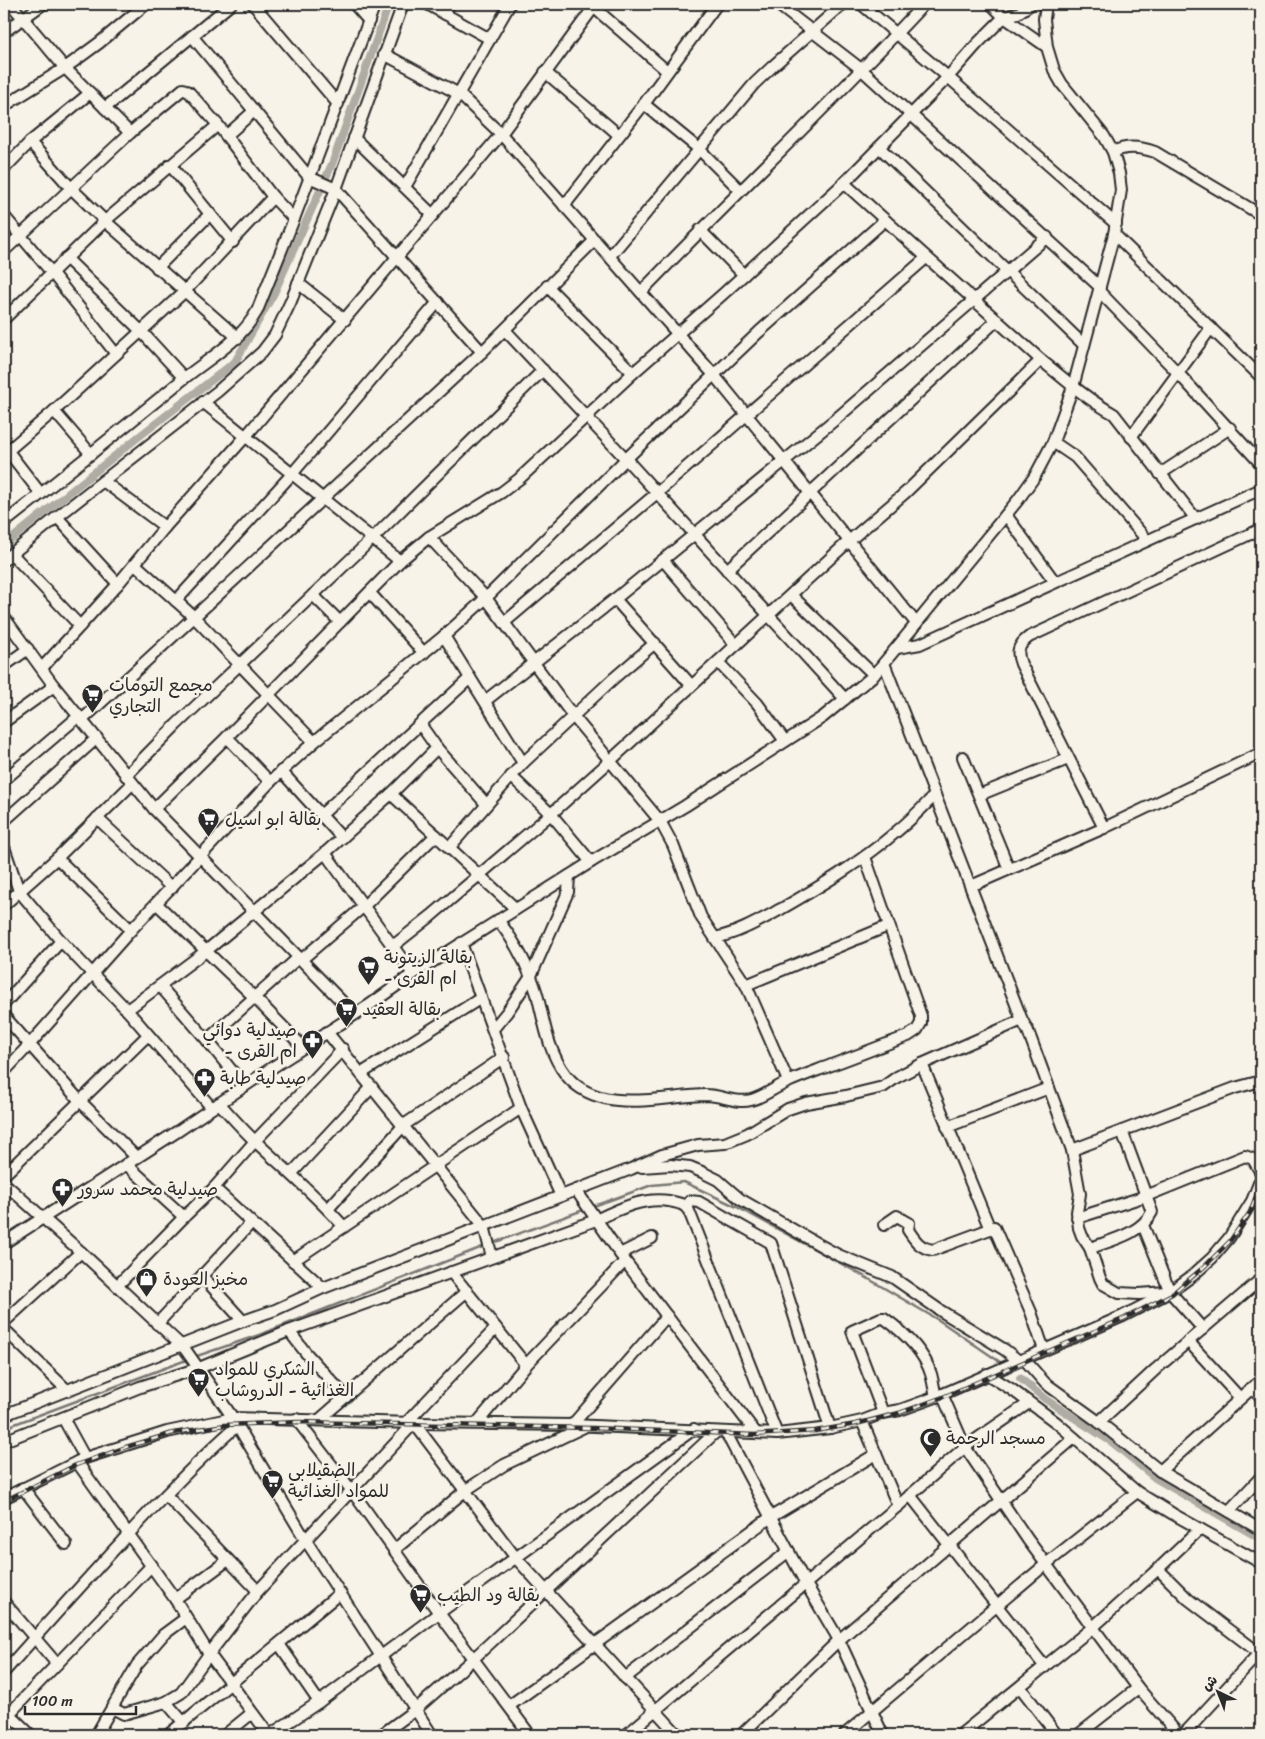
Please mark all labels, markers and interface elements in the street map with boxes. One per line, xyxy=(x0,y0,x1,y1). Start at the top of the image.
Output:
place label: مجمع التومات التجاري xyxy=(109,669,213,722)
supermarket icon: مجمع التومات التجاري xyxy=(81,683,105,714)
place label: بقالة ابو اسيل xyxy=(225,803,321,835)
supermarket icon: بقالة ابو اسيل xyxy=(197,807,221,838)
place label: بقالة الزيتونة - ام القرى xyxy=(384,941,473,994)
supermarket icon: بقالة الزيتونة - ام القرى xyxy=(356,955,380,986)
place label: بقالة العقيد xyxy=(362,993,441,1025)
supermarket icon: بقالة العقيد xyxy=(334,997,358,1028)
place label: صيدلية دوائي - ام القرى xyxy=(203,1014,297,1067)
pharmacy icon: صيدلية دوائي - ام القرى xyxy=(301,1028,325,1059)
place label: صيدلية طابة xyxy=(220,1062,306,1094)
pharmacy icon: صيدلية طابة xyxy=(192,1066,216,1097)
place label: صيدلية محمد سرور xyxy=(76,1173,218,1205)
pharmacy icon: صيدلية محمد سرور xyxy=(50,1177,74,1208)
place label: مخبز العودة xyxy=(163,1263,248,1295)
shop icon: مخبز العودة xyxy=(135,1267,159,1298)
place label: الشكري للمواد الغذائية - الدروشاب xyxy=(215,1353,354,1406)
supermarket icon: الشكري للمواد الغذائية - الدروشاب xyxy=(187,1367,211,1398)
place label: مسجد الرحمة xyxy=(946,1422,1046,1454)
mosque icon: مسجد الرحمة xyxy=(918,1426,942,1457)
place label: الضقيلابي للمواد الغذائية xyxy=(288,1454,389,1507)
supermarket icon: الضقيلابي للمواد الغذائية xyxy=(260,1468,284,1499)
place label: بقالة ود الطيب xyxy=(437,1579,540,1611)
supermarket icon: بقالة ود الطيب xyxy=(409,1583,433,1614)
north arrow xyxy=(1192,1666,1242,1716)
text: ش xyxy=(1195,1668,1224,1697)
scale bar xyxy=(25,1684,136,1716)
text: 100 m xyxy=(32,1688,73,1714)

